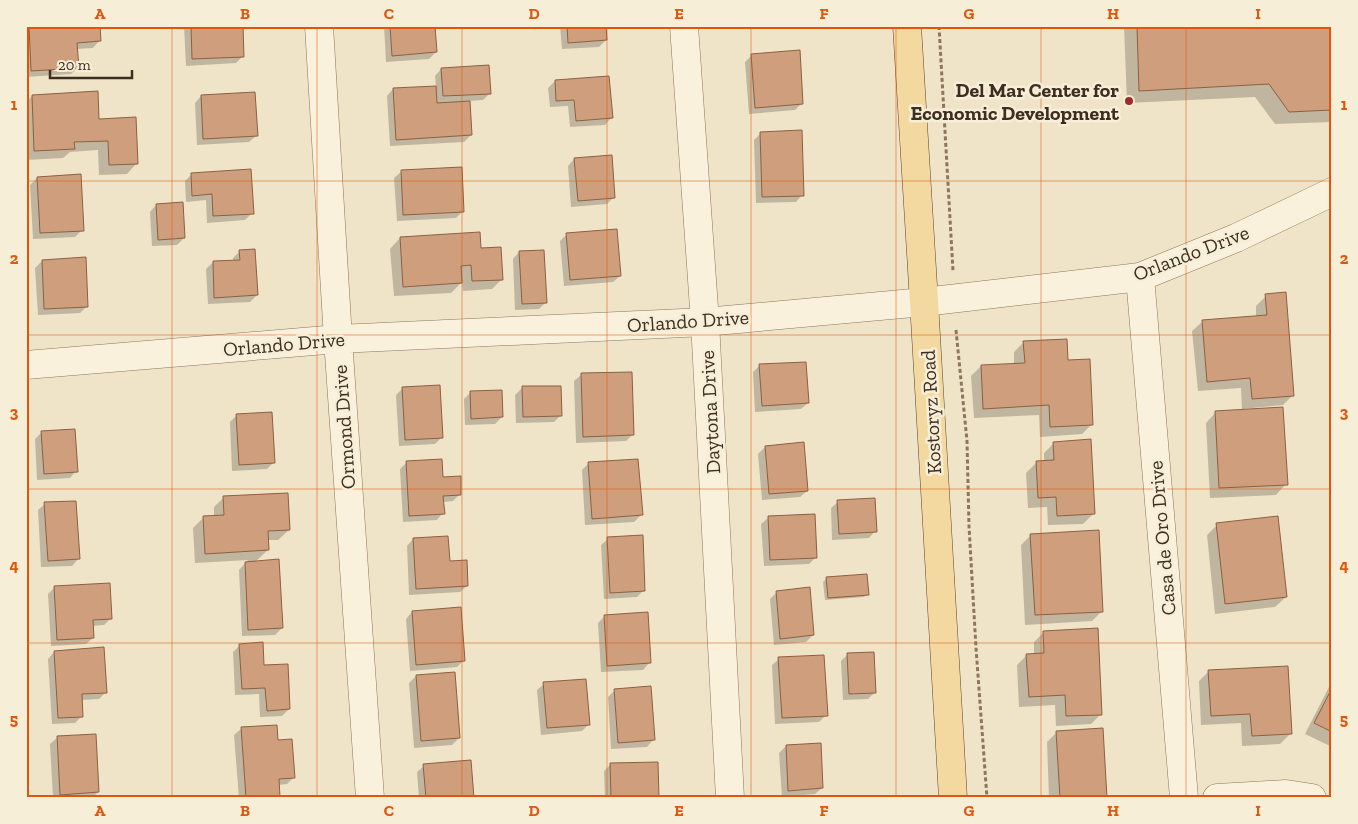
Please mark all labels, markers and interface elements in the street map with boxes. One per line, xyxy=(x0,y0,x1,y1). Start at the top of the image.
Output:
text: A xyxy=(95,4,106,23)
text: B xyxy=(240,4,250,23)
text: C xyxy=(384,4,394,23)
text: D xyxy=(528,4,540,23)
text: E xyxy=(674,4,684,23)
text: F xyxy=(819,4,829,23)
text: G xyxy=(964,4,975,23)
text: H xyxy=(1107,4,1119,23)
text: I xyxy=(1255,4,1261,23)
scale bar xyxy=(50,48,132,80)
text: 20 m xyxy=(58,56,91,74)
place label: Del Mar Center for Economic Development xyxy=(910,78,1120,125)
text: 1 xyxy=(11,95,18,114)
marker: Del Mar Center for Economic Development xyxy=(1123,95,1135,107)
text: 1 xyxy=(1341,95,1348,114)
street label: Orlando Drive xyxy=(1130,220,1252,286)
text: 2 xyxy=(10,249,19,268)
text: 2 xyxy=(1340,249,1349,268)
street label: Orlando Drive xyxy=(626,305,750,337)
street label: Orlando Drive xyxy=(222,327,346,361)
street label: Kostoryz Road xyxy=(916,349,946,475)
street label: Daytona Drive xyxy=(695,350,725,474)
street label: Ormond Drive xyxy=(328,364,360,490)
text: 3 xyxy=(10,403,19,422)
text: 3 xyxy=(1340,403,1349,422)
street label: Casa de Oro Drive xyxy=(1143,460,1181,616)
text: 4 xyxy=(9,556,19,575)
text: 4 xyxy=(1339,556,1349,575)
text: 5 xyxy=(10,710,18,729)
text: 5 xyxy=(1340,710,1348,729)
text: A xyxy=(95,801,106,820)
text: B xyxy=(240,801,250,820)
text: C xyxy=(384,801,394,820)
text: D xyxy=(528,801,540,820)
text: E xyxy=(674,801,684,820)
text: F xyxy=(819,801,829,820)
text: G xyxy=(964,801,975,820)
text: H xyxy=(1107,801,1119,820)
text: I xyxy=(1255,801,1261,820)

